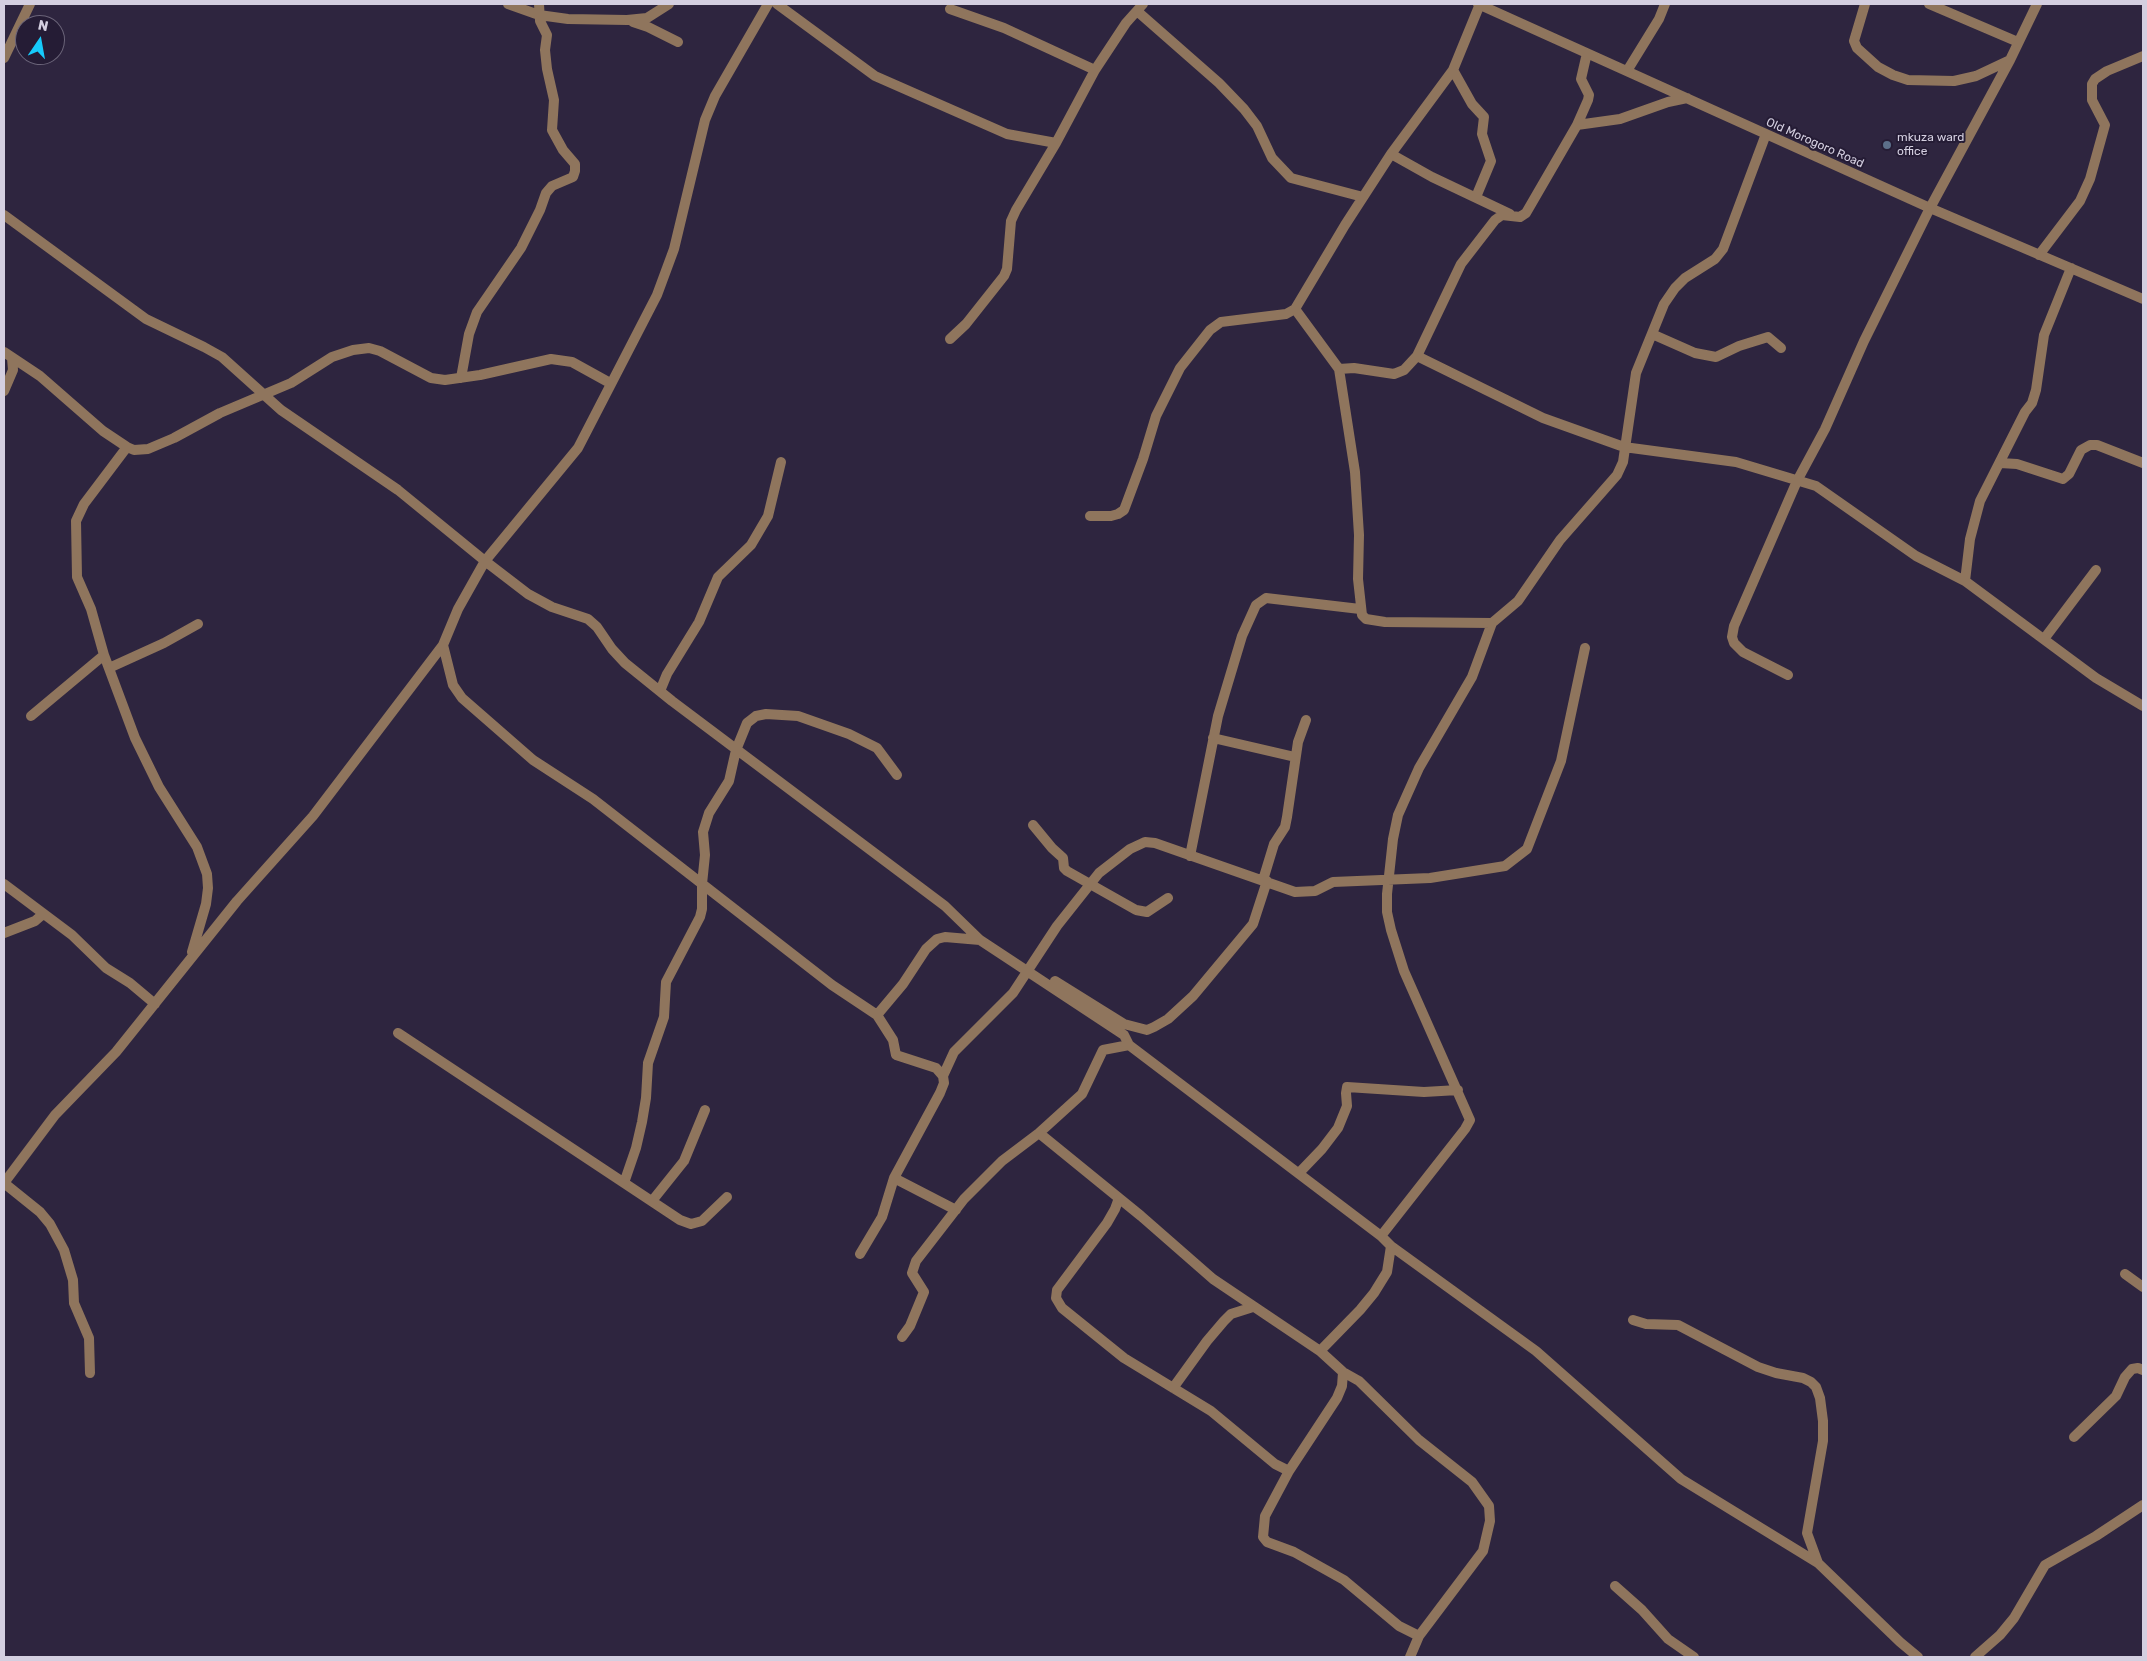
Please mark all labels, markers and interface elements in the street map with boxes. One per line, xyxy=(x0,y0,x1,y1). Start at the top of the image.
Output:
north arrow xyxy=(15,15,65,65)
text: N xyxy=(36,16,50,35)
street label: Old Morogoro Road xyxy=(1764,115,1866,171)
place label: mkuza ward office xyxy=(1897,131,1964,159)
marker: mkuza ward office xyxy=(1881,139,1893,151)

